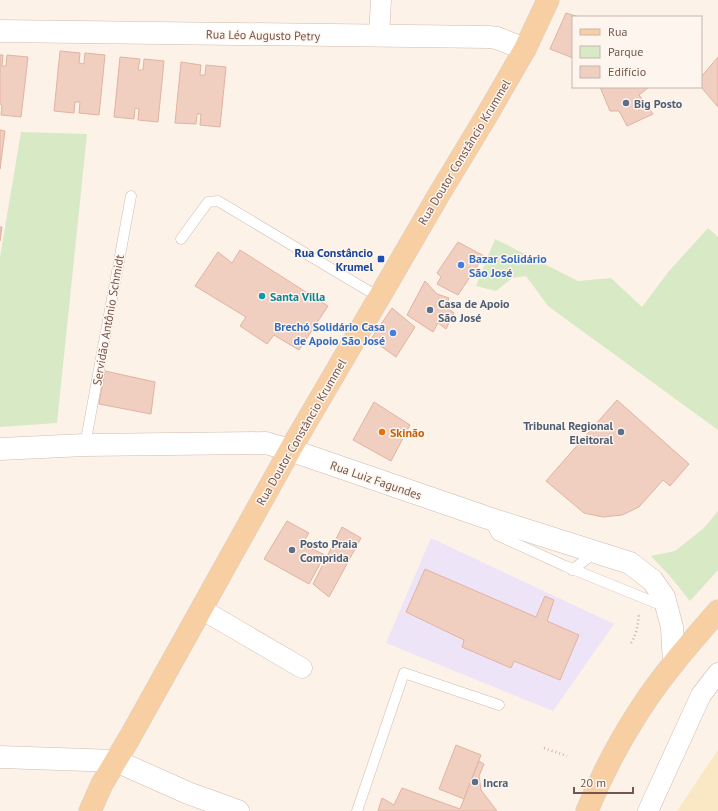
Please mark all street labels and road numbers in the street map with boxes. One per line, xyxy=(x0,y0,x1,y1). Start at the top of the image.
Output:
street label: Rua Léo Augusto Petry xyxy=(206,27,321,44)
street label: Rua Doutor Constâncio Krummel xyxy=(415,76,514,227)
street label: Servidão Antônio Schmidt xyxy=(89,253,127,387)
street label: Rua Doutor Constâncio Krummel xyxy=(253,356,349,508)
street label: Rua Luiz Fagundes xyxy=(328,457,424,503)

